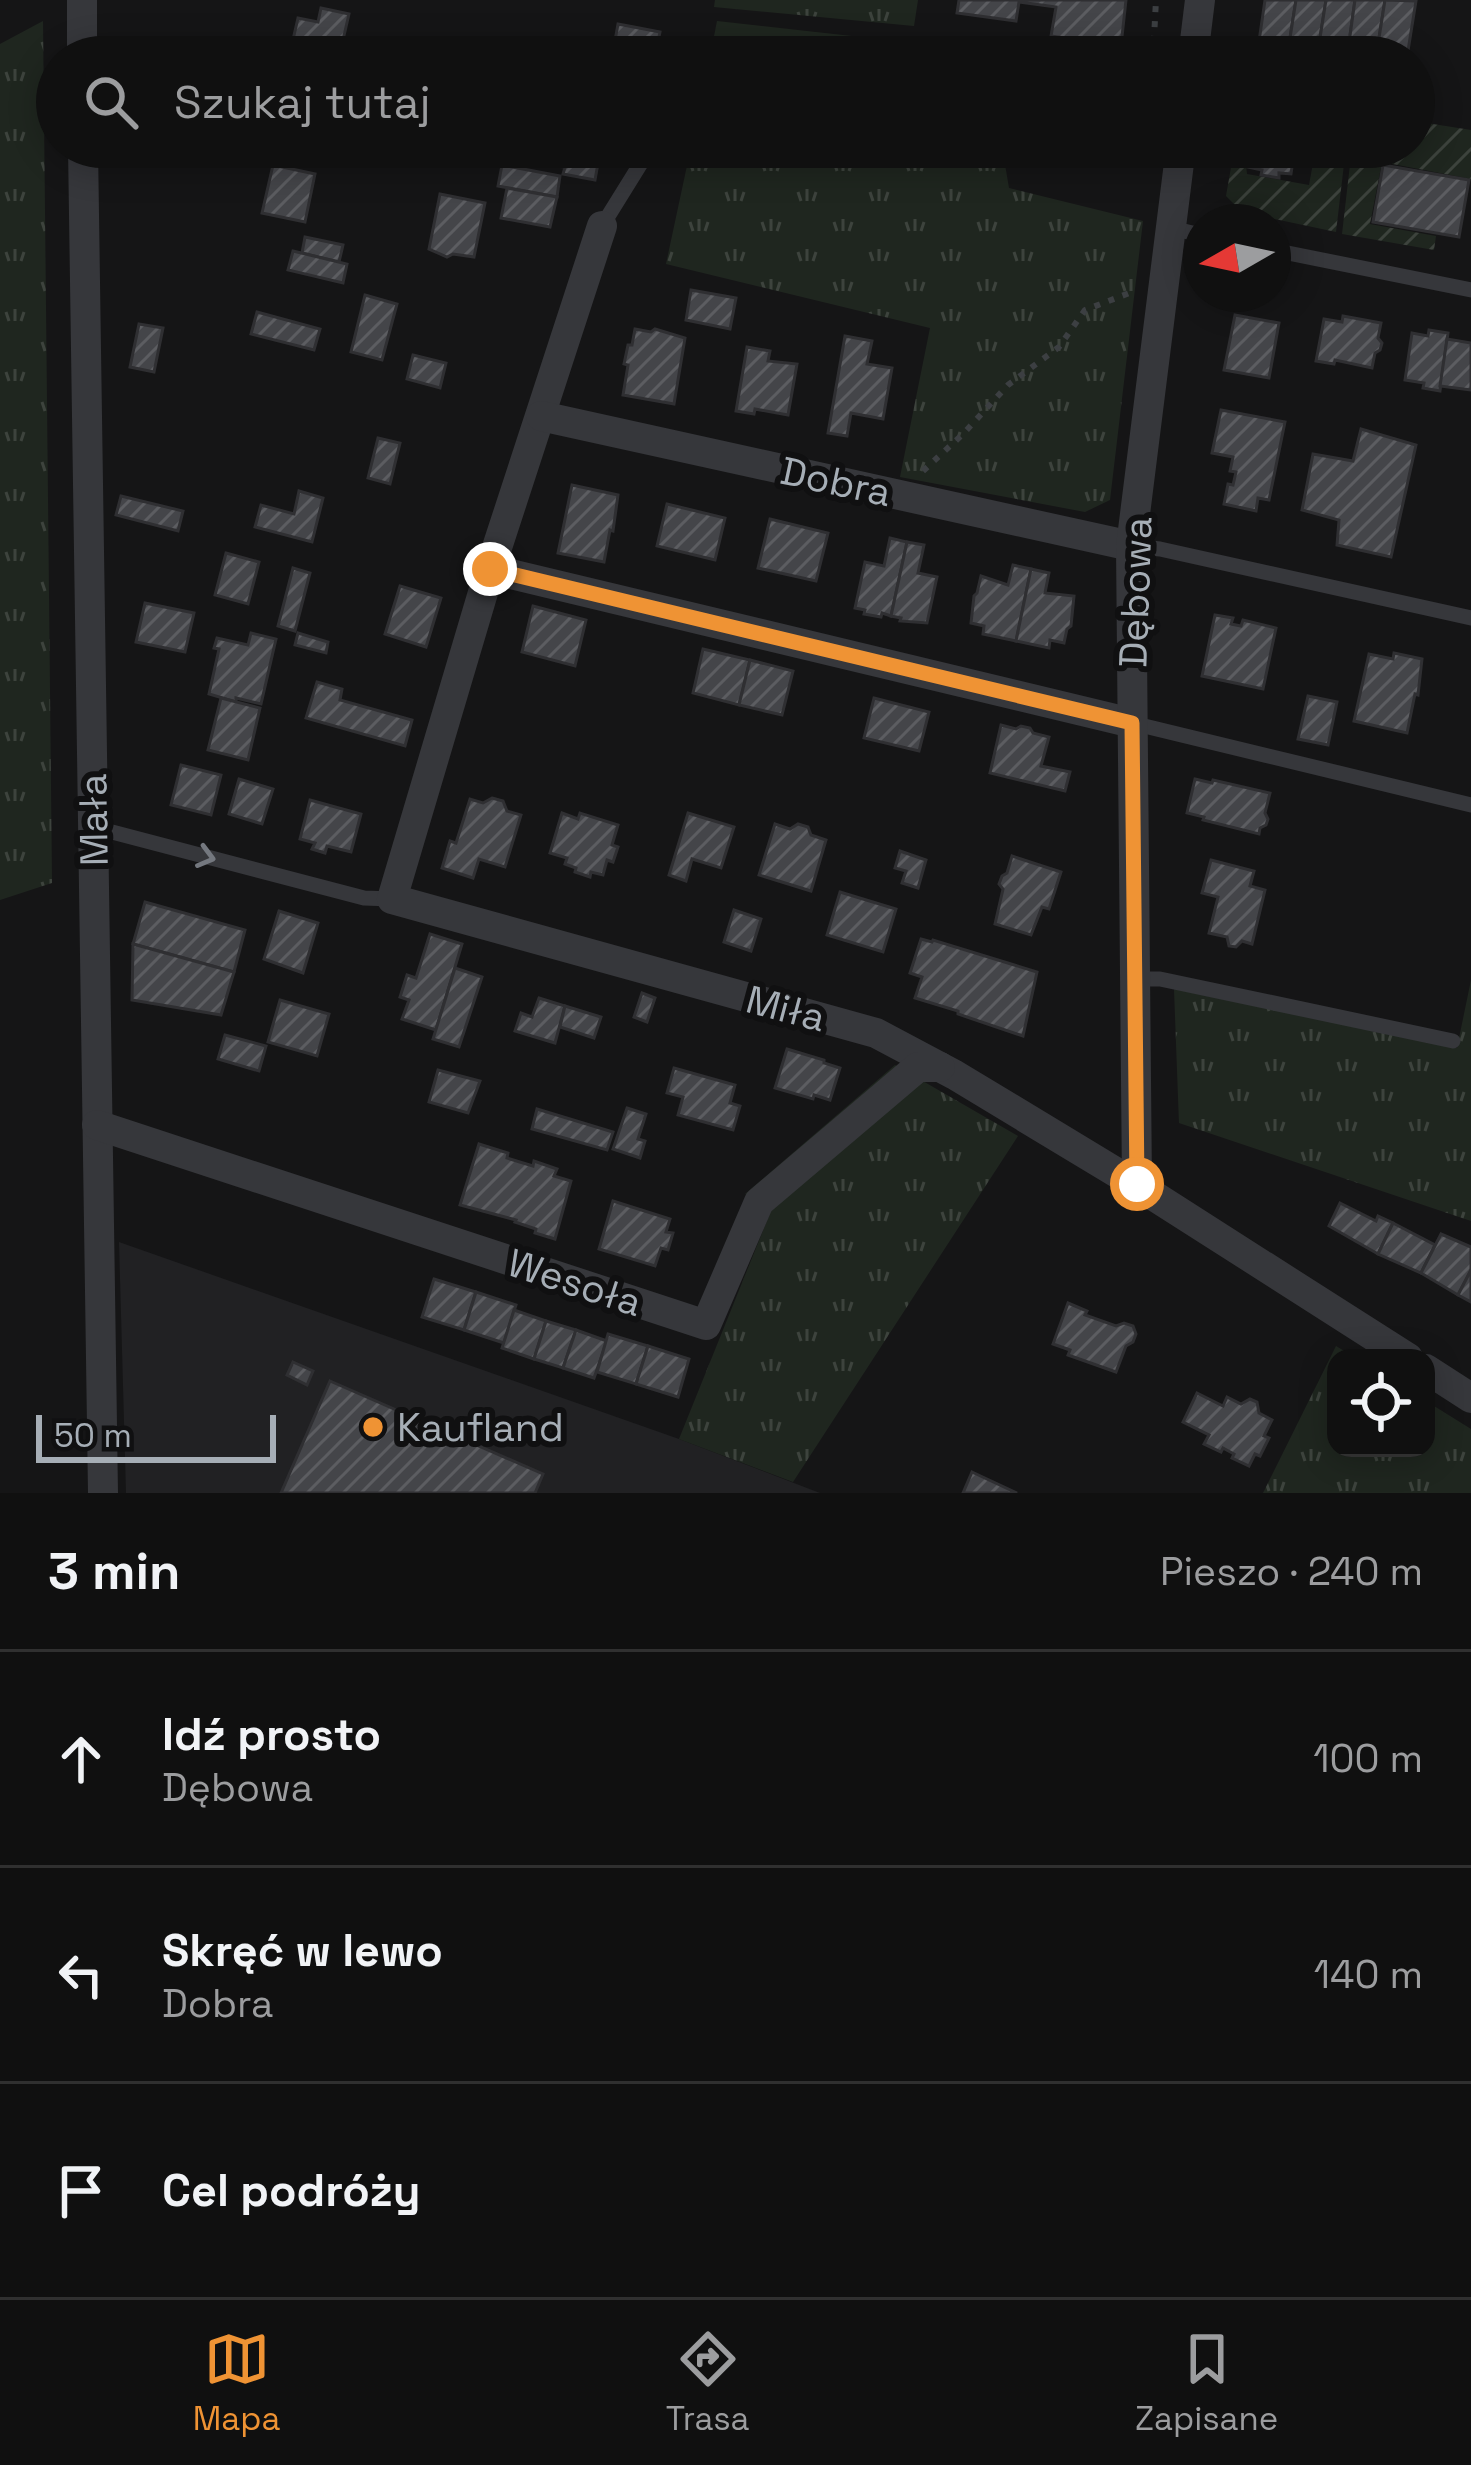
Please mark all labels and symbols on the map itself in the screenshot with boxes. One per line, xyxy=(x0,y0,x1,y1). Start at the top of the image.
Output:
north arrow xyxy=(1183,204,1291,312)
street label: Dobra xyxy=(776,446,896,517)
street label: Dębowa xyxy=(1108,516,1163,668)
route end xyxy=(463,542,517,596)
street label: Mała xyxy=(68,773,119,867)
one-way arrow xyxy=(195,843,216,868)
street label: Miła xyxy=(741,974,831,1043)
route start xyxy=(1110,1157,1164,1211)
street label: Wesoła xyxy=(502,1238,648,1327)
place label: Kaufland xyxy=(397,1403,564,1452)
scale bar xyxy=(36,1409,276,1462)
marker: Kaufland xyxy=(360,1414,386,1440)

